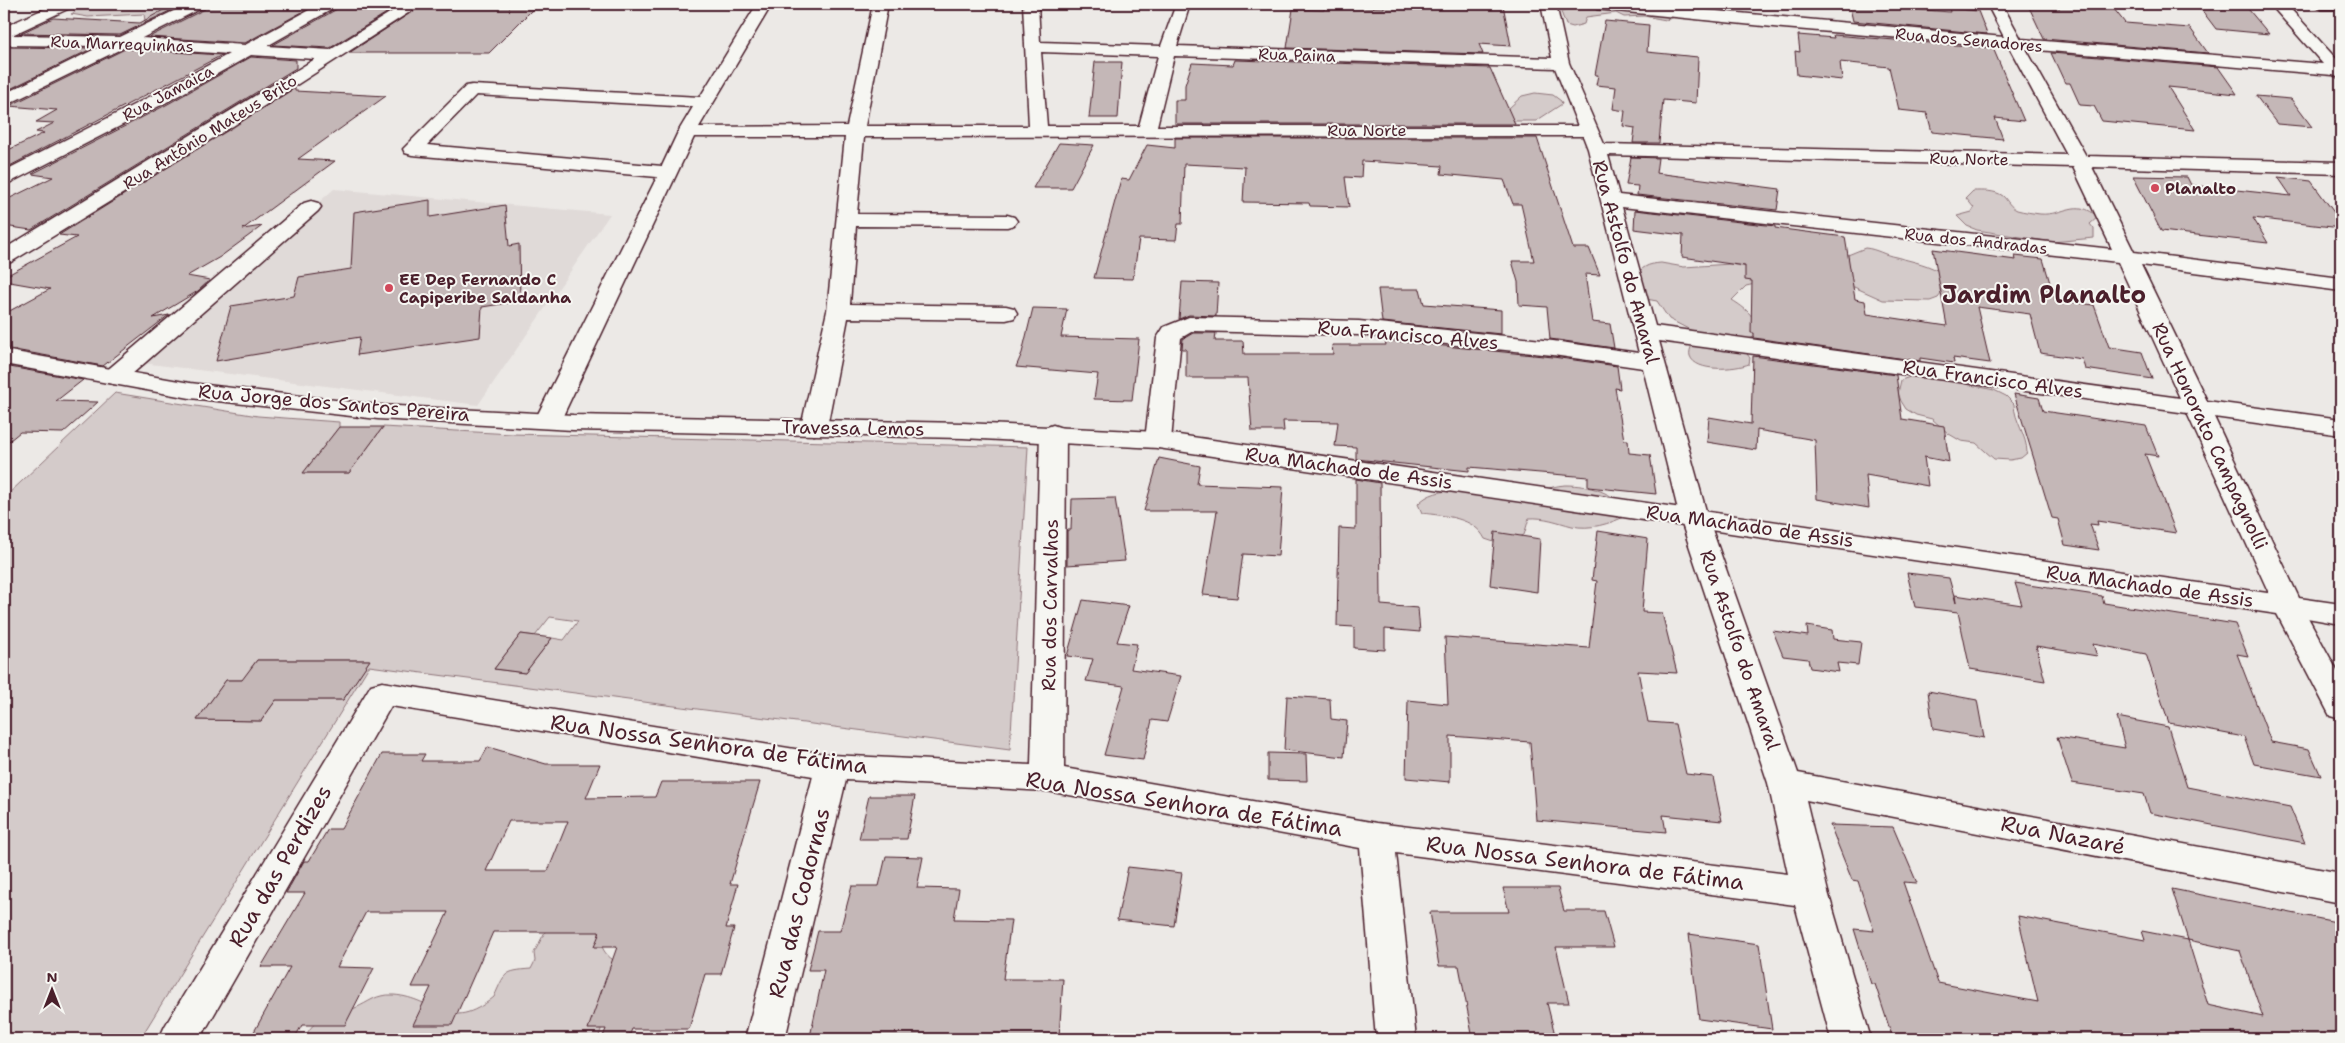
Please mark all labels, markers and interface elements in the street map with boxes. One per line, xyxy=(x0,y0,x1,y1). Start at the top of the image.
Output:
street label: Rua dos Senadores xyxy=(1894,23,2044,57)
street label: Rua Marrequinhas xyxy=(50,31,194,57)
street label: Rua Paina xyxy=(1258,43,1336,67)
street label: Rua Jamaica xyxy=(119,60,217,126)
street label: Rua Antônio Mateus Brito xyxy=(119,70,301,194)
street label: Rua Norte xyxy=(1327,120,1407,141)
street label: Rua Norte xyxy=(1929,148,2009,170)
street label: Rua Astolfo do Amaral xyxy=(1587,157,1665,367)
place label: Planalto xyxy=(2165,178,2236,199)
marker: Planalto xyxy=(2149,182,2161,194)
street label: Rua dos Andradas xyxy=(1904,223,2049,259)
place label: EE Dep Fernando C Capiperibe Saldanha xyxy=(399,269,571,308)
district label: Jardim Planalto xyxy=(1942,279,2146,311)
marker: EE Dep Fernando C Capiperibe Saldanha xyxy=(383,282,395,294)
street label: Rua Francisco Alves xyxy=(1316,315,1500,355)
street label: Rua Honorato Campagnolli xyxy=(2146,318,2274,554)
street label: Rua Francisco Alves xyxy=(1901,354,2085,404)
street label: Rua Jorge dos Santos Pereira xyxy=(197,379,471,427)
street label: Travessa Lemos xyxy=(781,414,925,442)
street label: Rua Machado de Assis xyxy=(1244,441,1454,495)
street label: Rua Machado de Assis xyxy=(1645,499,1855,553)
street label: Rua dos Carvalhos xyxy=(1036,519,1064,691)
street label: Rua Astolfo do Amaral xyxy=(1694,547,1786,754)
street label: Rua Machado de Assis xyxy=(2045,559,2255,613)
street label: Rua Nossa Senhora de Fátima xyxy=(548,707,870,781)
street label: Rua Nossa Senhora de Fátima xyxy=(1024,765,1345,843)
street label: Rua das Perdizes xyxy=(222,780,338,952)
street label: Rua das Codornas xyxy=(761,805,837,1001)
street label: Rua Nazaré xyxy=(1998,809,2128,861)
street label: Rua Nossa Senhora de Fátima xyxy=(1424,829,1746,897)
north arrow xyxy=(28,966,78,1016)
text: N xyxy=(46,968,58,986)

